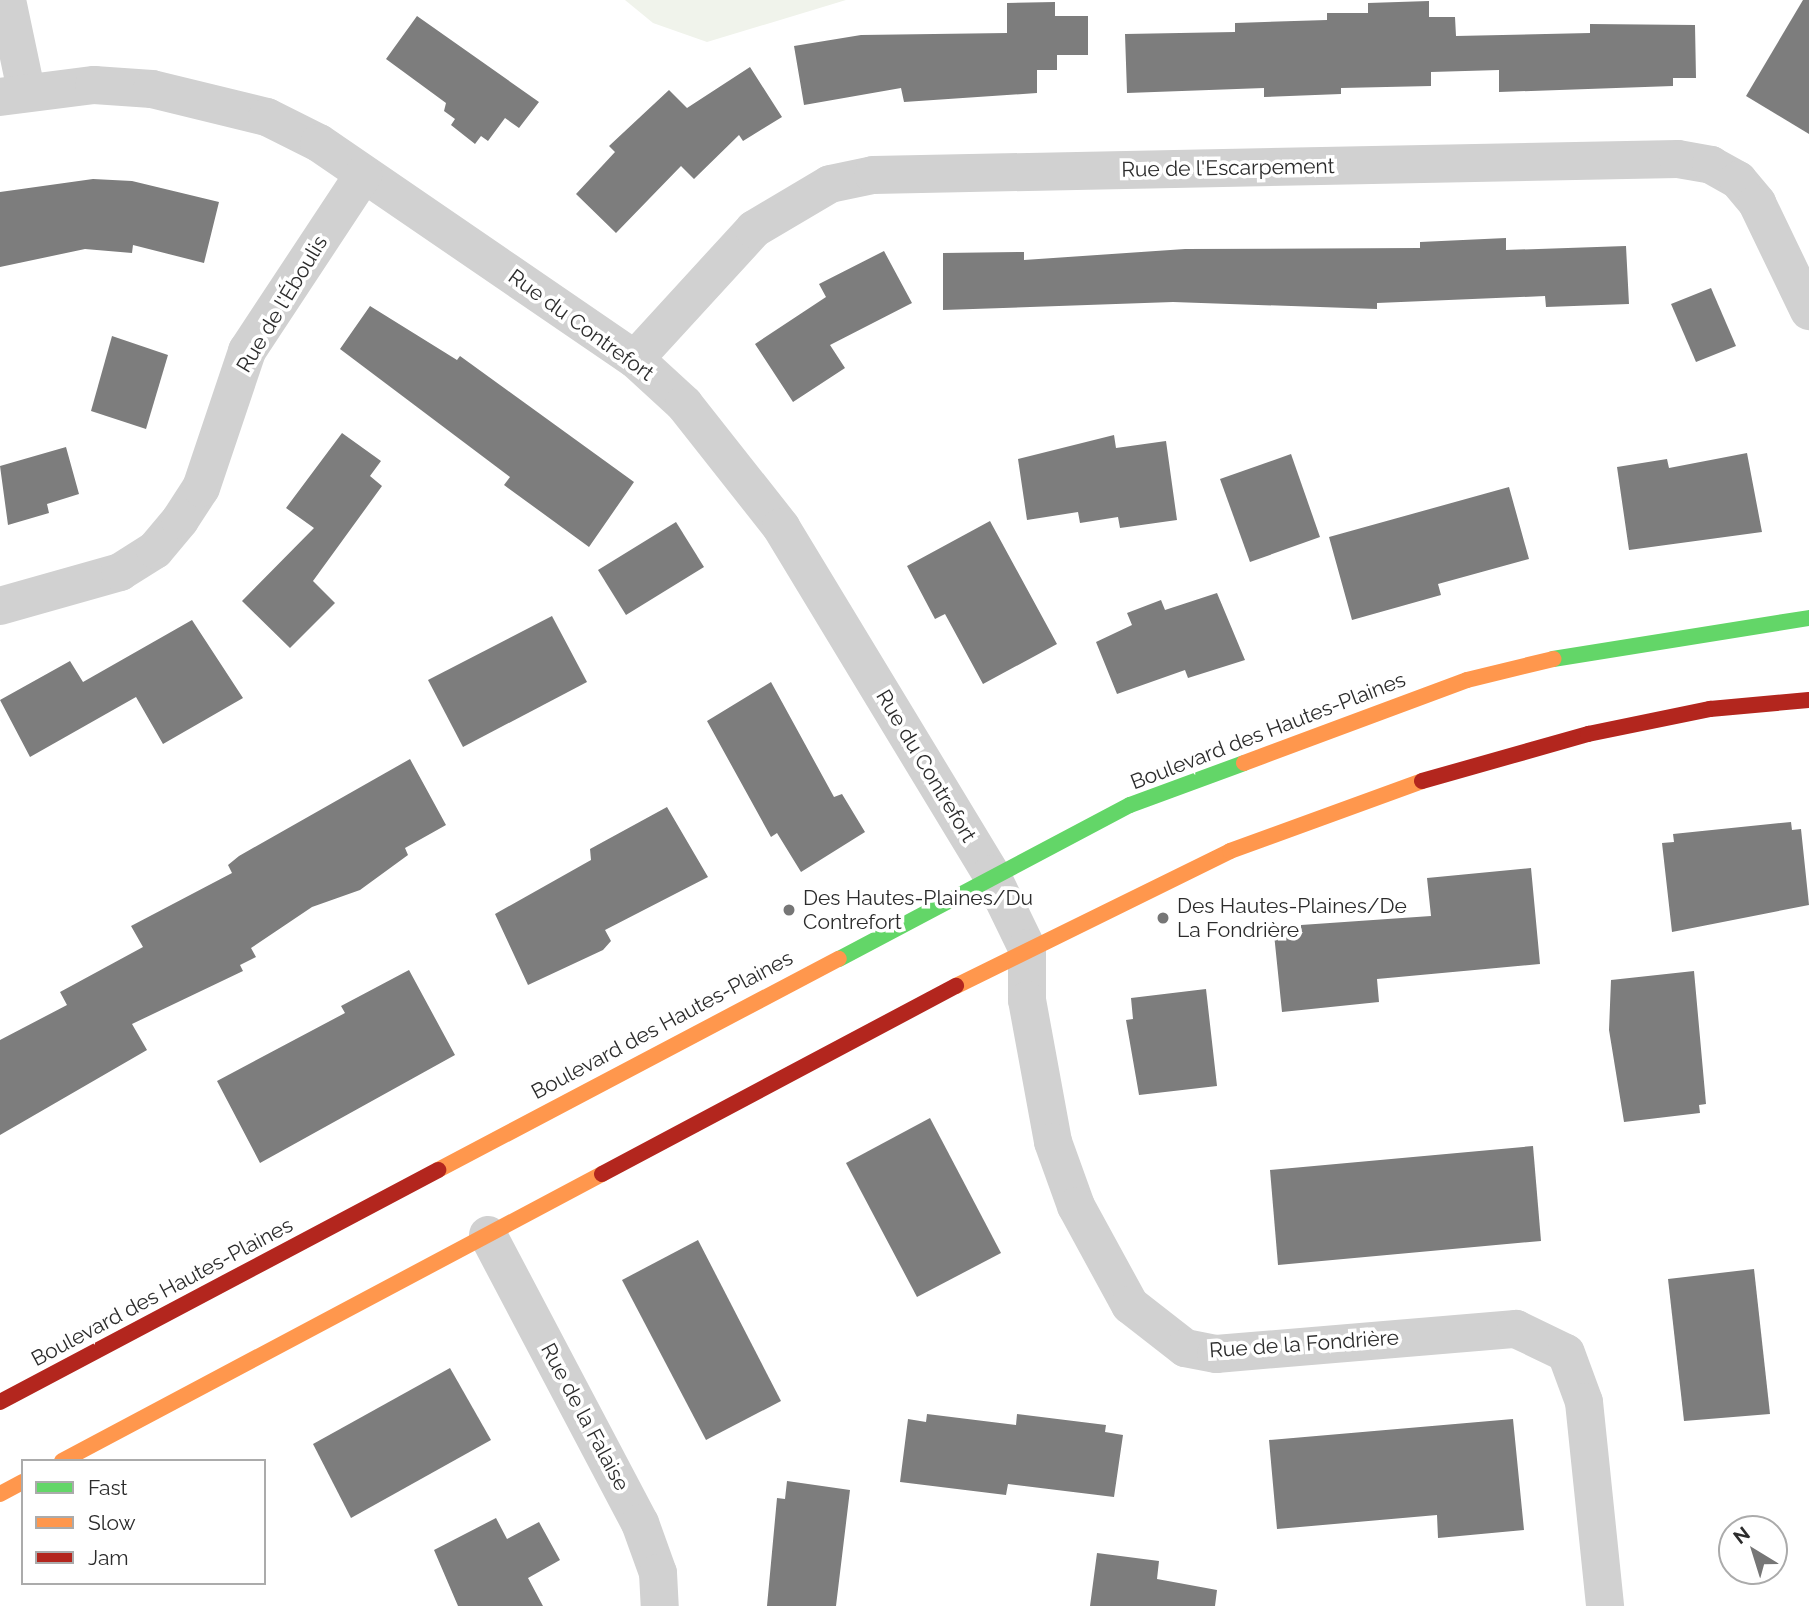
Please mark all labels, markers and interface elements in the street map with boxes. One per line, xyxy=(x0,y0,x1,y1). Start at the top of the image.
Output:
street label: Rue de l'Escarpement xyxy=(1121,154,1335,182)
street label: Rue de l'Éboulis xyxy=(231,231,333,377)
street label: Rue du Contrefort xyxy=(503,264,659,386)
street label: Boulevard des Hautes-Plaines xyxy=(1127,667,1409,795)
street label: Rue du Contrefort xyxy=(871,685,981,847)
place label: Des Hautes-Plaines/Du Contrefort xyxy=(803,885,1033,935)
place label: Des Hautes-Plaines/De La Fondrière xyxy=(1177,893,1407,943)
marker: Des Hautes-Plaines/Du Contrefort xyxy=(781,902,797,918)
marker: Des Hautes-Plaines/De La Fondrière xyxy=(1155,910,1171,926)
street label: Boulevard des Hautes-Plaines xyxy=(527,945,797,1105)
street label: Boulevard des Hautes-Plaines xyxy=(27,1212,297,1372)
street label: Rue de la Fondrière xyxy=(1208,1325,1400,1363)
street label: Rue de la Falaise xyxy=(535,1339,635,1495)
legend xyxy=(21,1459,266,1585)
text: Fast xyxy=(88,1475,128,1500)
text: Slow xyxy=(88,1510,136,1535)
north arrow xyxy=(1718,1515,1788,1585)
text: N xyxy=(1729,1522,1754,1548)
text: Jam xyxy=(88,1545,129,1570)

